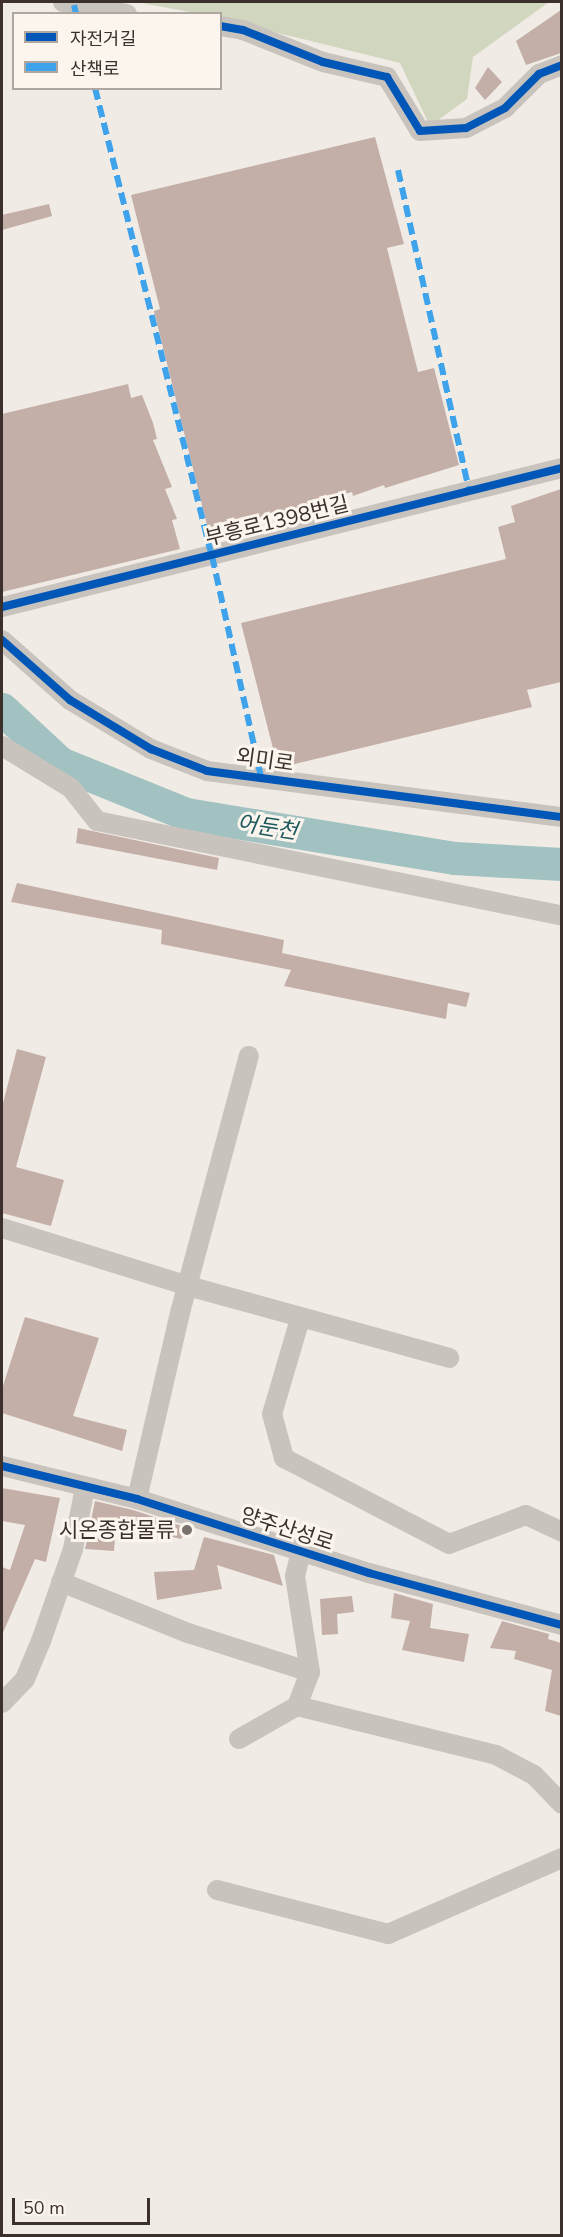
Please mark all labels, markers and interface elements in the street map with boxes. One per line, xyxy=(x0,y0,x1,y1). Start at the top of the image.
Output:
legend xyxy=(12,12,222,90)
text: 자전거길 xyxy=(70,27,136,51)
text: 산책로 xyxy=(70,57,120,81)
street label: 부흥로1398번길 xyxy=(203,491,351,551)
street label: 외미로 xyxy=(235,743,295,777)
water label: 어둔천 xyxy=(235,810,299,846)
street label: 양주산성로 xyxy=(237,1502,337,1556)
place label: 시온종합물류 xyxy=(59,1517,175,1543)
marker: 시온종합물류 xyxy=(180,1523,194,1537)
scale bar xyxy=(15,2186,153,2224)
text: 50 m xyxy=(23,2196,65,2220)

